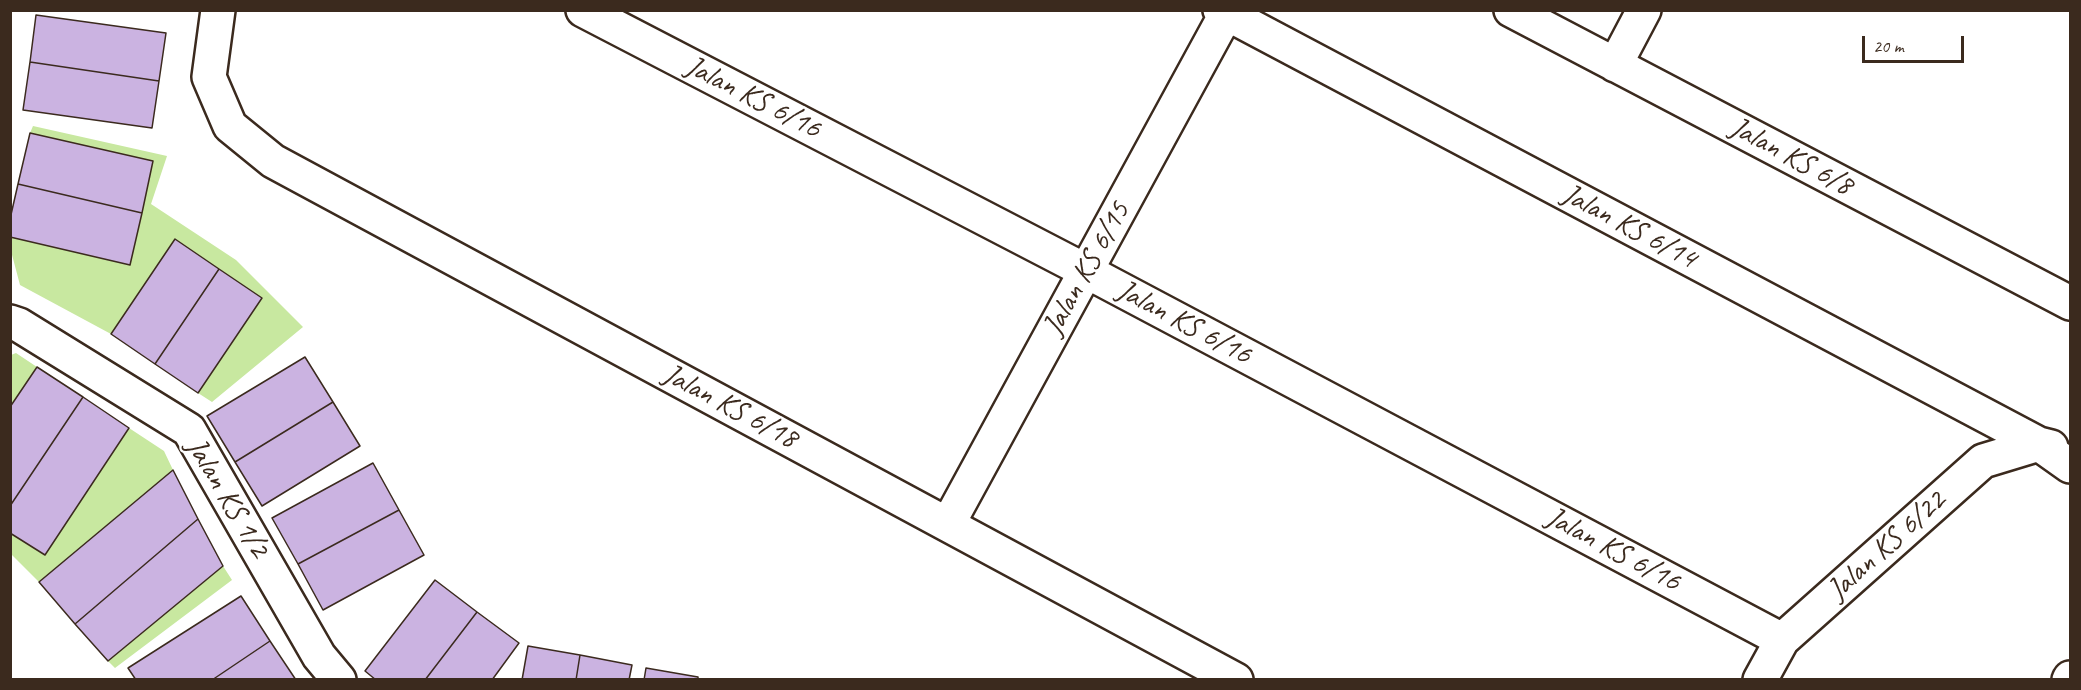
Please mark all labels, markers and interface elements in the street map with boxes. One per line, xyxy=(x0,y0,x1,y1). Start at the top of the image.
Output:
scale bar xyxy=(1865,24,1967,62)
text: 20 m xyxy=(1873,35,1904,57)
street label: Jalan KS 6/16 xyxy=(679,49,827,147)
street label: Jalan KS 6/8 xyxy=(1724,110,1858,204)
street label: Jalan KS 6/14 xyxy=(1556,177,1702,277)
street label: Jalan KS 6/15 xyxy=(1036,196,1138,342)
street label: Jalan KS 6/16 xyxy=(1111,273,1257,373)
street label: Jalan KS 6/18 xyxy=(657,357,803,457)
street label: Jalan KS 1/2 xyxy=(177,432,277,564)
street label: Jalan KS 6/22 xyxy=(1820,484,1954,608)
street label: Jalan KS 6/16 xyxy=(1540,500,1686,600)

